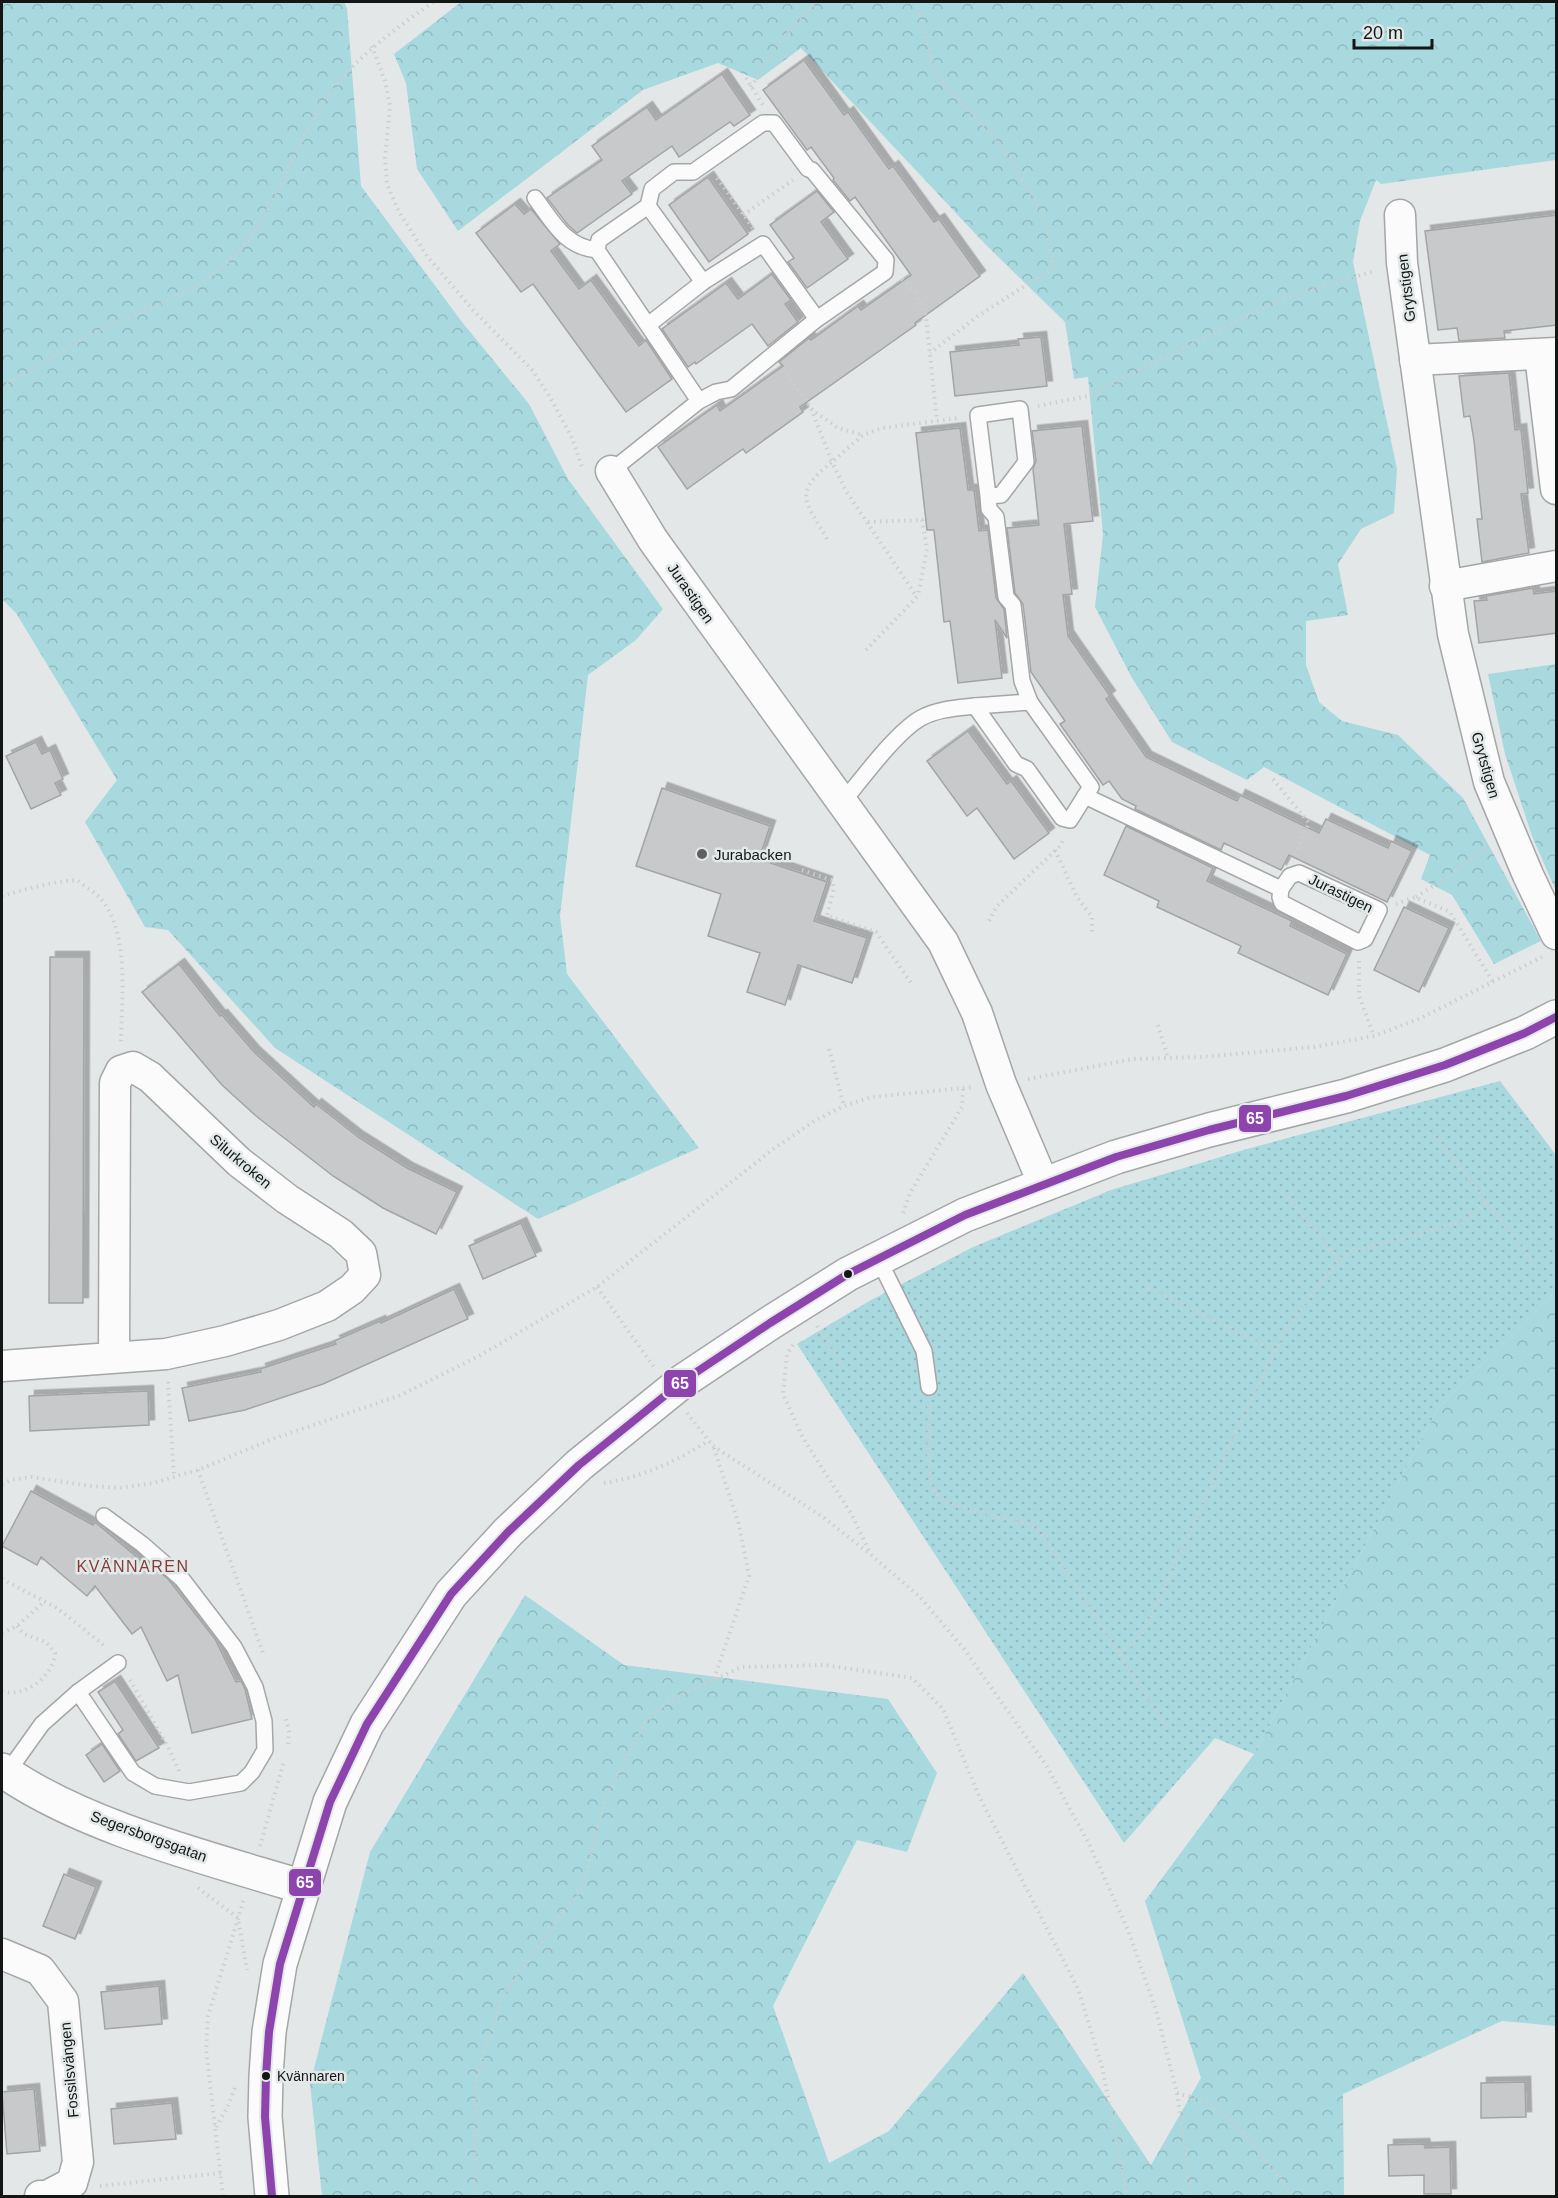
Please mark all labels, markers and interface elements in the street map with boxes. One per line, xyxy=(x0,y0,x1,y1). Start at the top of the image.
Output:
scale bar xyxy=(1354,12,1432,50)
text: 20 m xyxy=(1363,23,1403,43)
street label: Grytstigen xyxy=(1393,253,1419,323)
street label: Jurastigen xyxy=(664,560,718,626)
street label: Grytstigen xyxy=(1468,730,1504,800)
place label: Jurabacken xyxy=(714,846,792,863)
marker: Jurabacken xyxy=(695,847,709,861)
street label: Jurastigen xyxy=(1306,870,1376,916)
line badge: 65 xyxy=(1238,1104,1272,1133)
text: 65 xyxy=(1246,1110,1264,1127)
street label: Silurkroken xyxy=(207,1130,275,1192)
unlabelled marker xyxy=(842,1268,854,1280)
line badge: 65 xyxy=(663,1369,697,1398)
text: 65 xyxy=(671,1375,689,1392)
district label: KVÄNNAREN xyxy=(76,1558,190,1575)
street label: Segersborgsgatan xyxy=(88,1807,210,1865)
line badge: 65 xyxy=(288,1868,322,1897)
text: 65 xyxy=(296,1874,314,1891)
street label: Fossilsvängen xyxy=(56,2021,82,2119)
place label: Kvännaren xyxy=(277,2068,345,2084)
marker: Kvännaren xyxy=(260,2070,272,2082)

